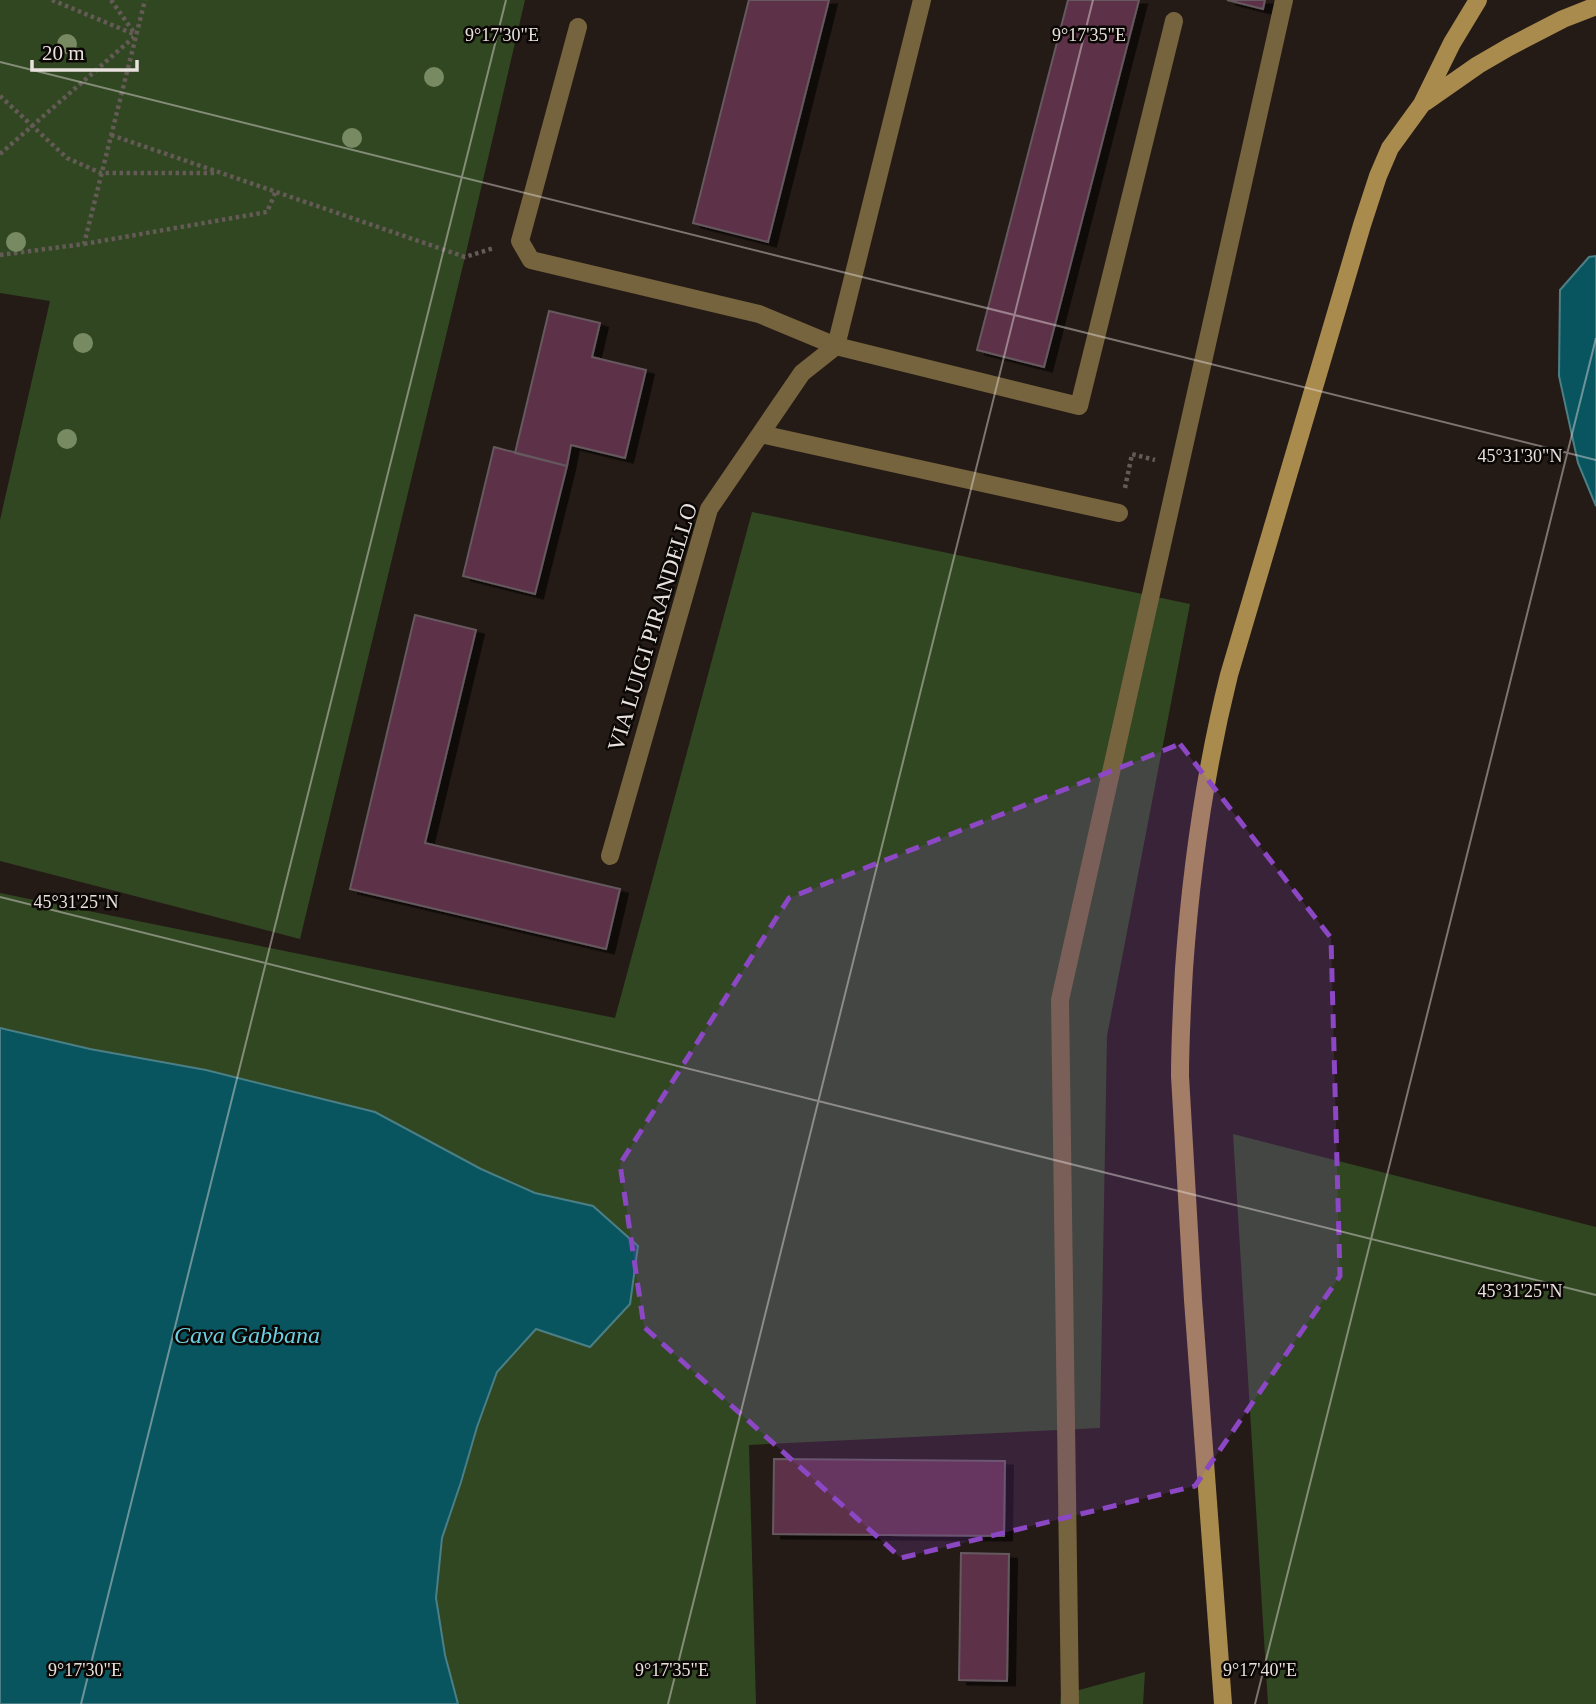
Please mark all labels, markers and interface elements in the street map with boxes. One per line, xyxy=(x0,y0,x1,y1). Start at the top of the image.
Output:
text: 9°17'30"E xyxy=(465,25,539,45)
text: 9°17'35"E xyxy=(1052,25,1126,45)
scale bar xyxy=(32,28,136,72)
text: 20 m xyxy=(42,41,85,65)
text: 45°31'30"N xyxy=(1478,446,1562,466)
street label: VIA LUIGI PIRANDELLO xyxy=(603,500,702,754)
text: 45°31'25"N xyxy=(34,892,118,912)
text: 45°31'25"N xyxy=(1478,1281,1562,1301)
water label: Cava Gabbana xyxy=(174,1322,320,1348)
text: 9°17'30"E xyxy=(48,1660,122,1680)
text: 9°17'35"E xyxy=(635,1660,709,1680)
text: 9°17'40"E xyxy=(1223,1660,1297,1680)

